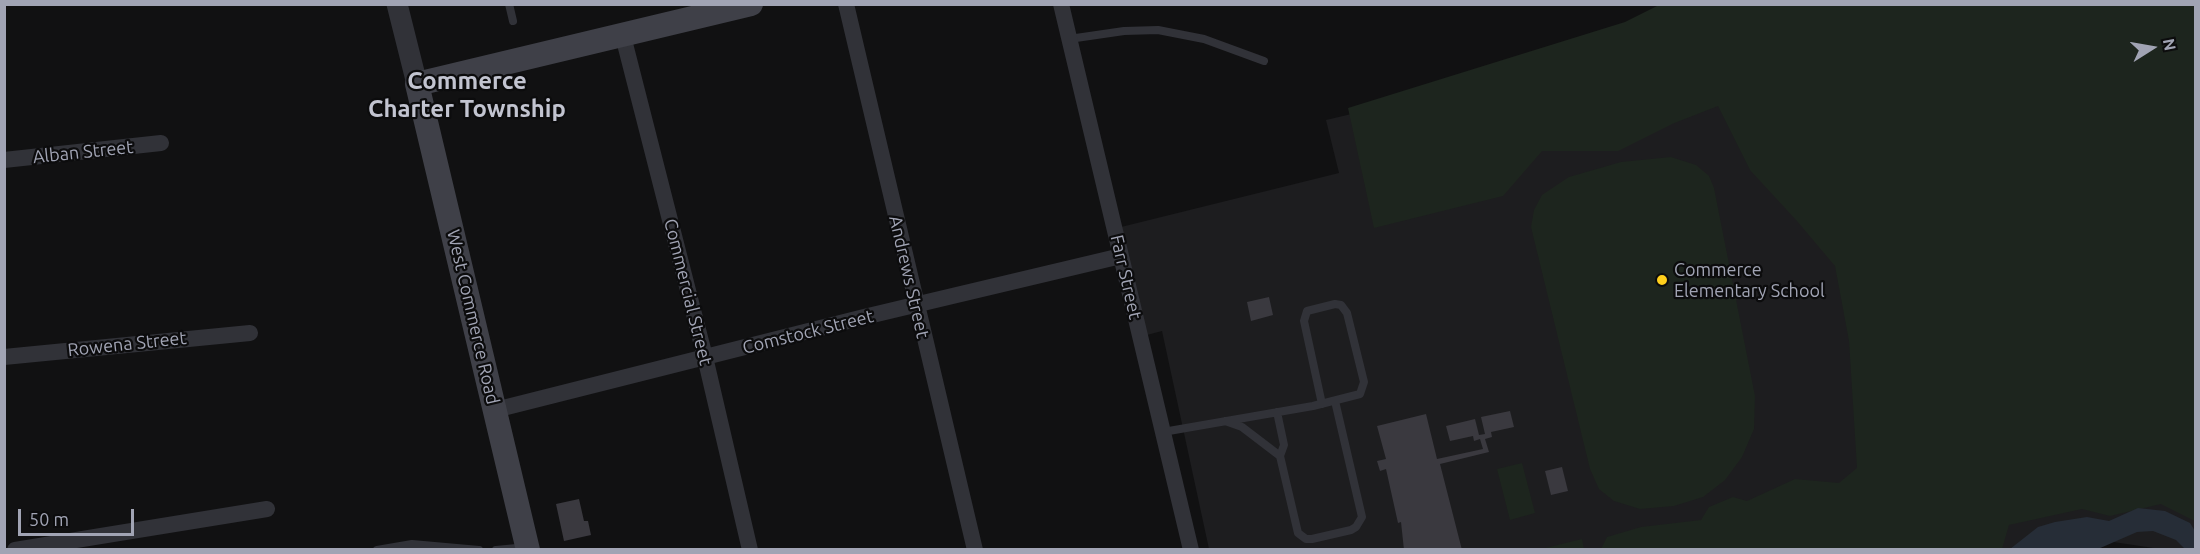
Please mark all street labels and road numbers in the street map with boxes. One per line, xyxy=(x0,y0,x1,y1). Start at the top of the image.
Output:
street label: Alban Street xyxy=(32,136,134,168)
street label: Andrews Street xyxy=(884,213,934,341)
street label: Commercial Street xyxy=(659,216,717,368)
street label: West Commerce Road xyxy=(442,228,504,406)
street label: Farr Street xyxy=(1106,233,1146,321)
street label: Comstock Street xyxy=(740,305,876,359)
street label: Rowena Street xyxy=(66,327,188,361)

